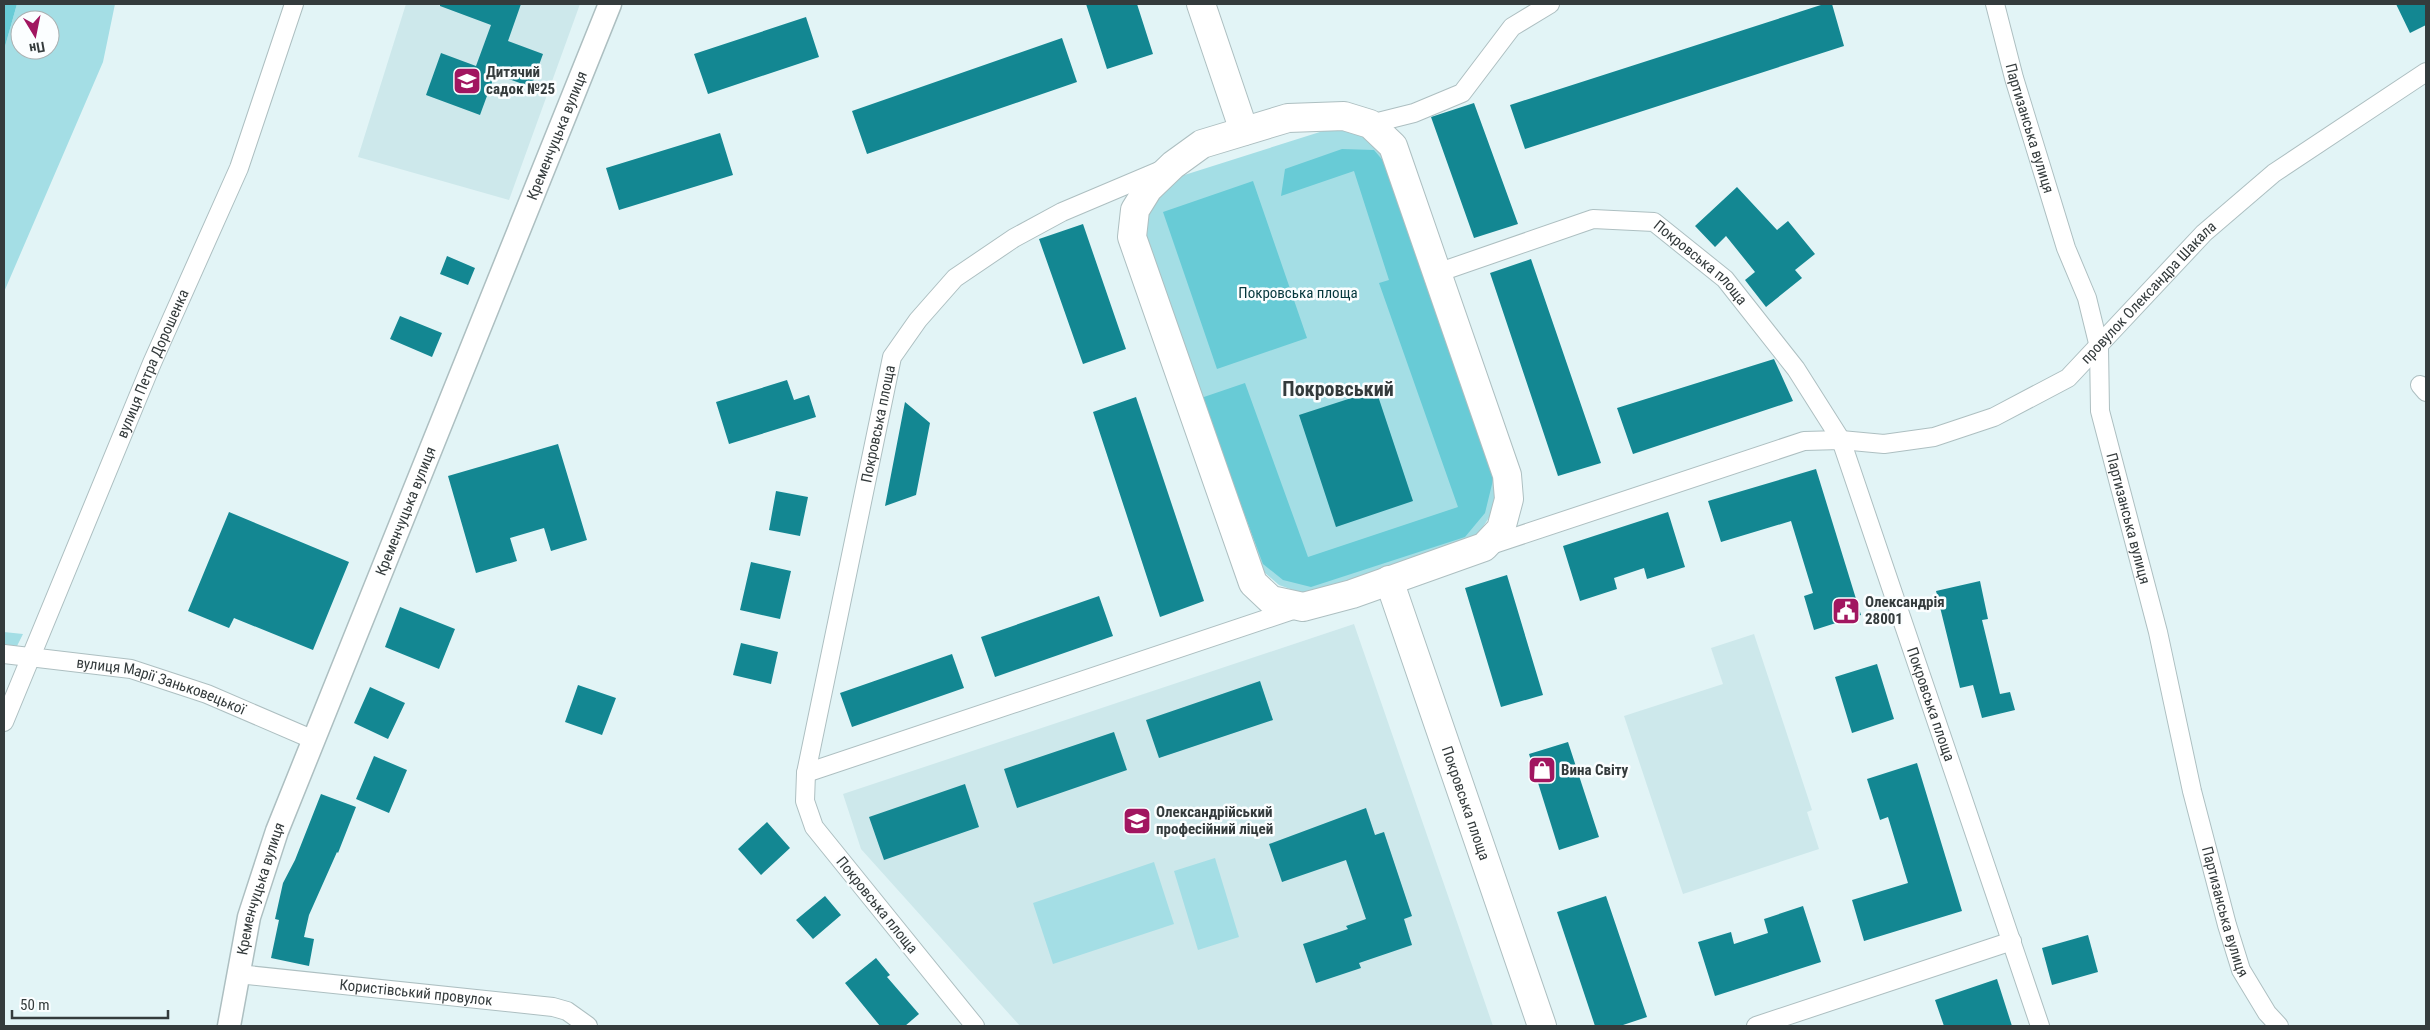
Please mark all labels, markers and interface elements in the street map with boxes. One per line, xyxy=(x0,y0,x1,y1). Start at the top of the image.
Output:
north arrow xyxy=(10,10,60,60)
text: Пн xyxy=(28,39,46,57)
street label: Партизанська вулиця xyxy=(2002,61,2058,195)
place label: Дитячий садок №25 xyxy=(486,63,555,98)
school or university icon: Дитячий садок №25 xyxy=(452,66,482,96)
street label: Кременчуцька вулиця xyxy=(523,68,591,203)
street label: Покровська площа xyxy=(1650,216,1751,309)
street label: провулок Олександра Шакала xyxy=(2077,218,2220,368)
park label: Покровська площа xyxy=(1238,284,1358,302)
street label: вулиця Петра Дорошенка xyxy=(113,287,193,441)
street label: Покровська площа xyxy=(857,364,899,484)
district label: Покровський xyxy=(1282,377,1394,401)
street label: Кременчуцька вулиця xyxy=(372,444,440,578)
street label: Партизанська вулиця xyxy=(2102,451,2154,586)
place label: Олександрія 28001 xyxy=(1865,593,1945,628)
public building icon: Олександрія 28001 xyxy=(1831,596,1861,626)
street label: Покровська площа xyxy=(1903,645,1958,764)
street label: вулиця Марії Заньковецької xyxy=(75,654,250,719)
street label: Покровська площа xyxy=(1438,744,1493,863)
shop icon: Вина Світу xyxy=(1527,755,1557,785)
place label: Вина Світу xyxy=(1561,761,1629,779)
place label: Олександрійський професійний ліцей xyxy=(1156,803,1273,838)
school or university icon: Олександрійський професійний ліцей xyxy=(1122,806,1152,836)
street label: Кременчуцька вулиця xyxy=(233,820,288,957)
street label: Партизанська вулиця xyxy=(2198,845,2252,981)
street label: Покровська площа xyxy=(832,853,922,957)
street label: Користівський провулок xyxy=(339,976,493,1010)
scale bar xyxy=(12,988,169,1020)
text: 50 m xyxy=(20,996,50,1014)

